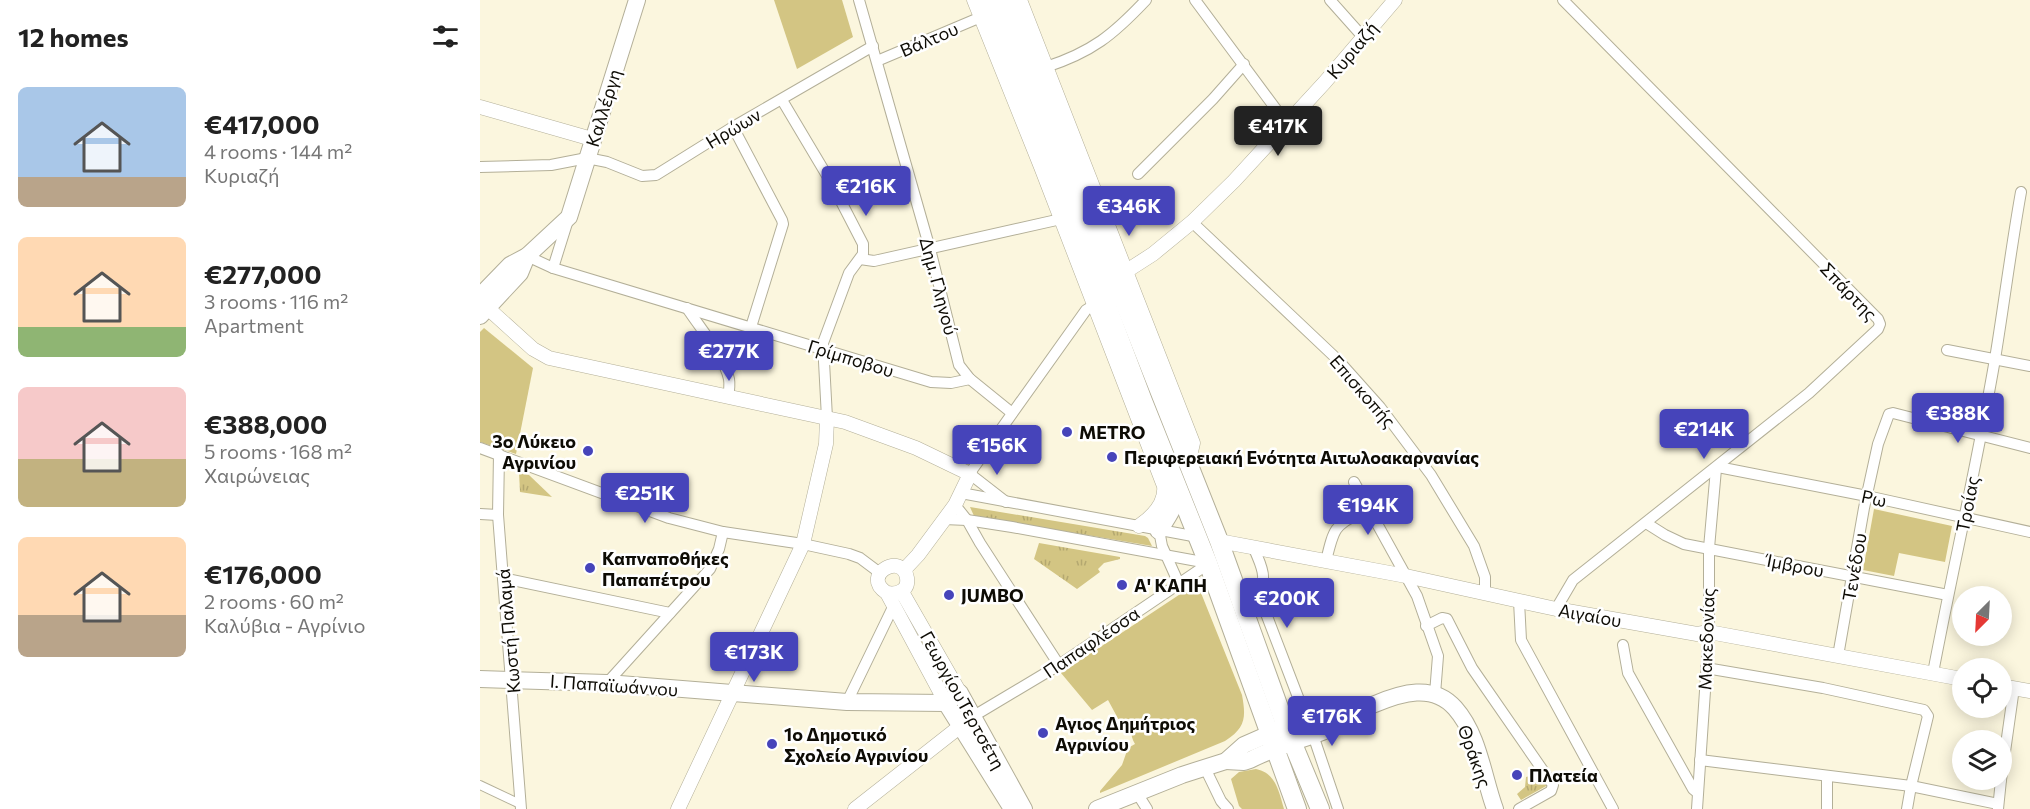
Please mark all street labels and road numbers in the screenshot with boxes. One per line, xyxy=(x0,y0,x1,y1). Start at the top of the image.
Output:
street label: Βάλτου xyxy=(897,17,961,61)
street label: Κυριαζή xyxy=(1322,17,1382,83)
street label: Καλλέργη xyxy=(581,66,625,150)
street label: Ηρώων xyxy=(701,103,765,153)
street label: Δημ. Γληνού xyxy=(915,235,963,337)
street label: Σπάρτης xyxy=(1816,257,1882,325)
street label: Γρίμποβου xyxy=(805,335,897,381)
street label: Επισκοπής xyxy=(1325,350,1401,432)
street label: Τροίας xyxy=(1951,474,1983,534)
street label: Ρω xyxy=(1860,485,1888,511)
street label: Τενέδου xyxy=(1837,531,1871,603)
street label: Ίμβρου xyxy=(1762,548,1826,581)
street label: Κωστή Παλαμά xyxy=(492,568,524,694)
street label: Μακεδονίας xyxy=(1693,587,1719,691)
street label: Αιγαίου xyxy=(1557,599,1623,631)
street label: Παπαφλέσσα xyxy=(1039,602,1143,682)
street label: ΓεωργίουΤερτσέτη xyxy=(916,627,1010,773)
street label: Ι. Παπαϊωάννου xyxy=(549,670,679,700)
street label: Θράκης xyxy=(1453,721,1497,791)

